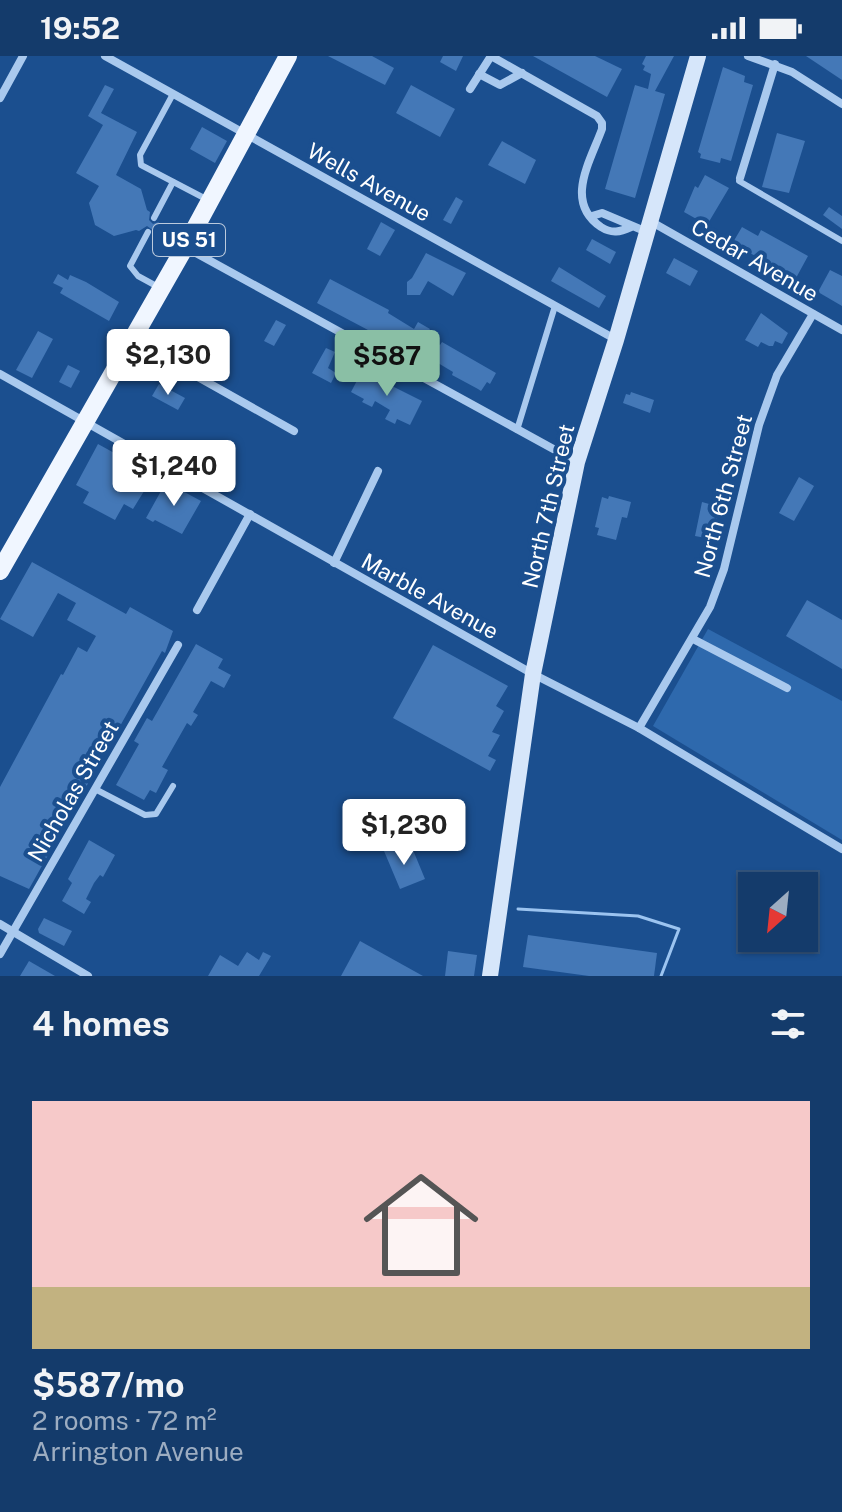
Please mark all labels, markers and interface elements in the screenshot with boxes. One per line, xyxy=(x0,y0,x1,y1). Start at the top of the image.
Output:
text: 19:52 xyxy=(40,10,120,46)
street label: Wells Avenue xyxy=(303,137,435,227)
street label: Cedar Avenue xyxy=(687,213,823,307)
road number: US 51 xyxy=(153,224,225,256)
pin: $2,130 xyxy=(103,329,233,397)
pin: $587 xyxy=(340,330,434,398)
text: $2,130 xyxy=(125,339,211,370)
text: $587 xyxy=(353,340,421,371)
street label: North 6th Street xyxy=(689,411,757,581)
street label: North 7th Street xyxy=(516,421,580,591)
pin: $1,240 xyxy=(109,440,239,508)
text: $1,240 xyxy=(131,450,217,481)
street label: Marble Avenue xyxy=(357,548,503,644)
street label: Nicholas Street xyxy=(22,716,124,866)
pin: $1,230 xyxy=(339,799,469,867)
text: $1,230 xyxy=(360,809,448,840)
north arrow xyxy=(738,872,818,952)
map controls xyxy=(738,872,818,952)
icon: filters xyxy=(766,1002,810,1046)
text: 4 homes xyxy=(32,1004,170,1044)
icon: home xyxy=(349,1153,493,1297)
text: $587/mo xyxy=(32,1365,185,1405)
text: 2 rooms · 72 m² xyxy=(32,1405,217,1436)
text: Arrington Avenue xyxy=(32,1436,244,1467)

